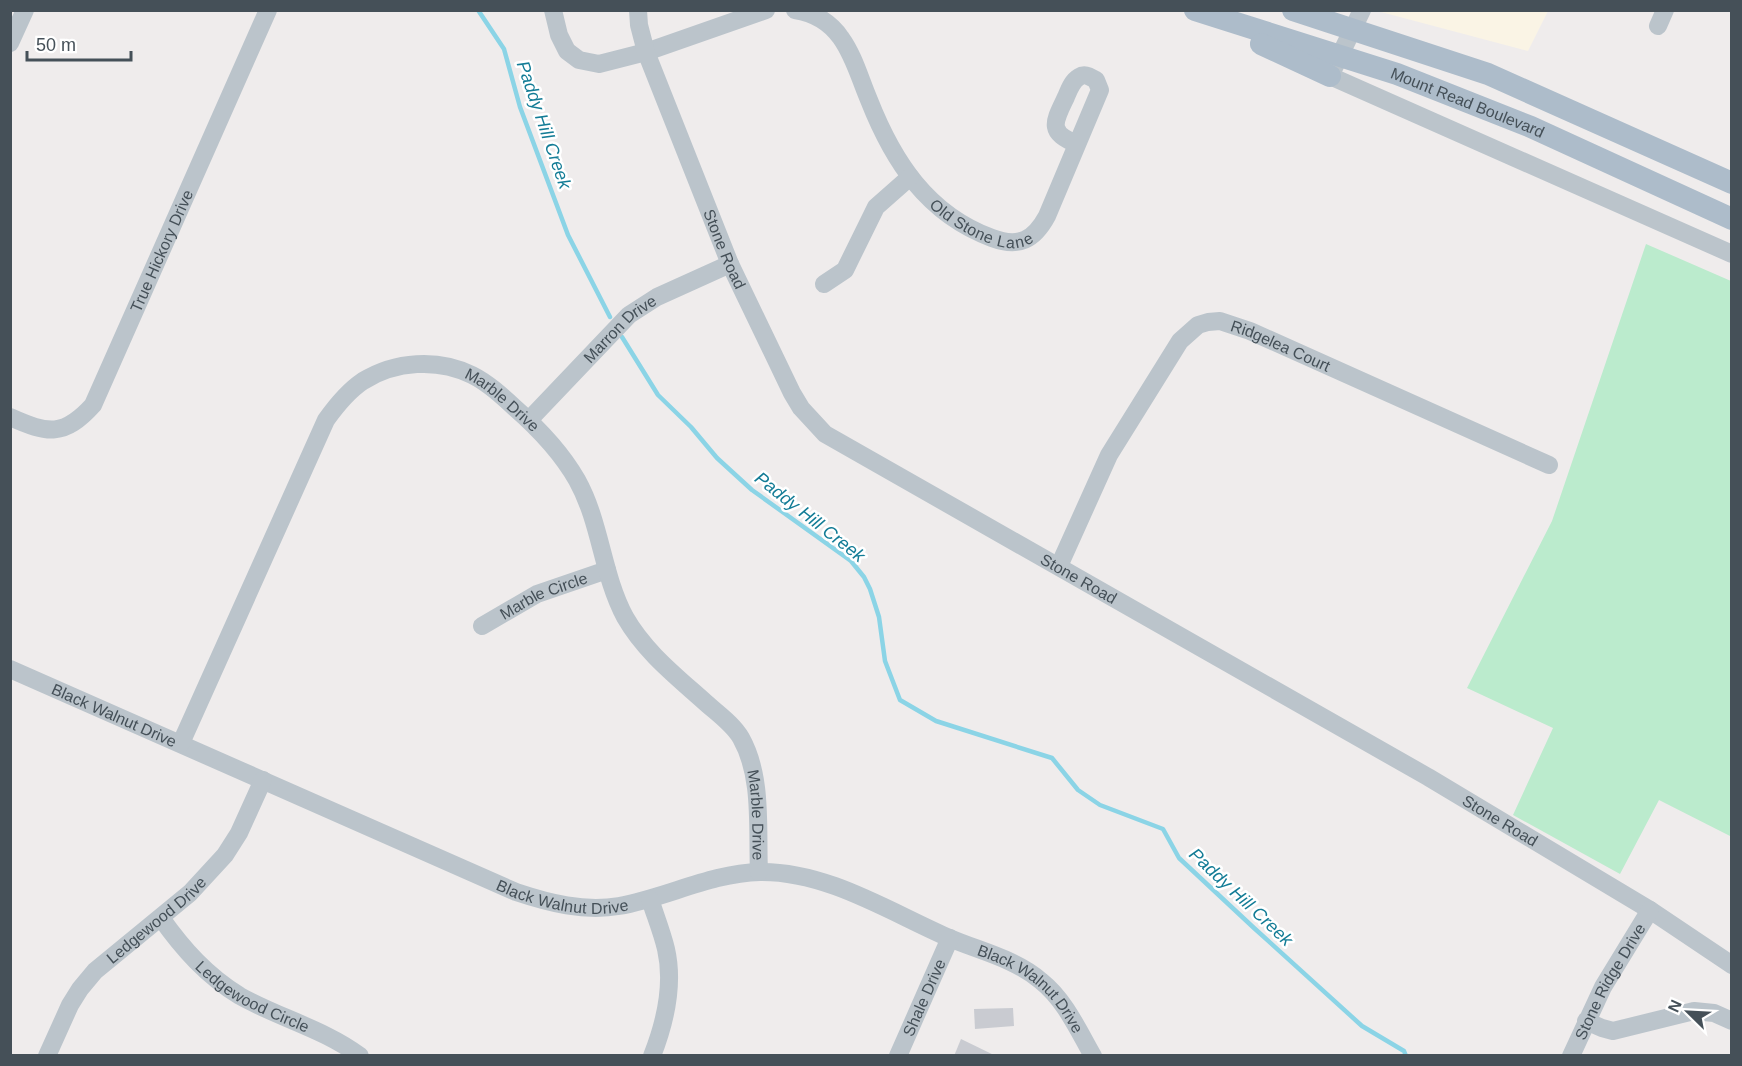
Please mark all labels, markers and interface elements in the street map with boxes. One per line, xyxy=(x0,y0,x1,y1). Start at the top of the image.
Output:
scale bar xyxy=(27,24,130,62)
text: 50 m xyxy=(36,35,76,55)
water label: Paddy Hill Creek xyxy=(513,58,576,193)
street label: Mount Read Boulevard xyxy=(1388,64,1547,141)
street label: True Hickory Drive xyxy=(127,187,196,315)
street label: Old Stone Lane xyxy=(927,196,1036,251)
street label: Stone Road xyxy=(700,207,749,292)
street label: Marron Drive xyxy=(580,292,659,366)
street label: Ridgelea Court xyxy=(1229,317,1333,375)
street label: Marble Drive xyxy=(462,365,543,435)
water label: Paddy Hill Creek xyxy=(751,468,870,567)
street label: Stone Road xyxy=(1038,551,1120,607)
street label: Marble Circle xyxy=(497,569,590,623)
street label: Black Walnut Drive xyxy=(49,681,179,750)
street label: Marble Drive xyxy=(744,768,767,861)
street label: Stone Road xyxy=(1459,792,1541,850)
water label: Paddy Hill Creek xyxy=(1185,844,1298,951)
street label: Ledgewood Drive xyxy=(103,873,210,967)
street label: Black Walnut Drive xyxy=(494,876,630,917)
street label: Stone Ridge Drive xyxy=(1572,921,1649,1043)
street label: Black Walnut Drive xyxy=(975,942,1086,1036)
street label: Shale Drive xyxy=(900,956,949,1039)
street label: Ledgewood Circle xyxy=(192,958,312,1036)
north arrow xyxy=(1658,982,1718,1042)
text: N xyxy=(1665,997,1685,1015)

